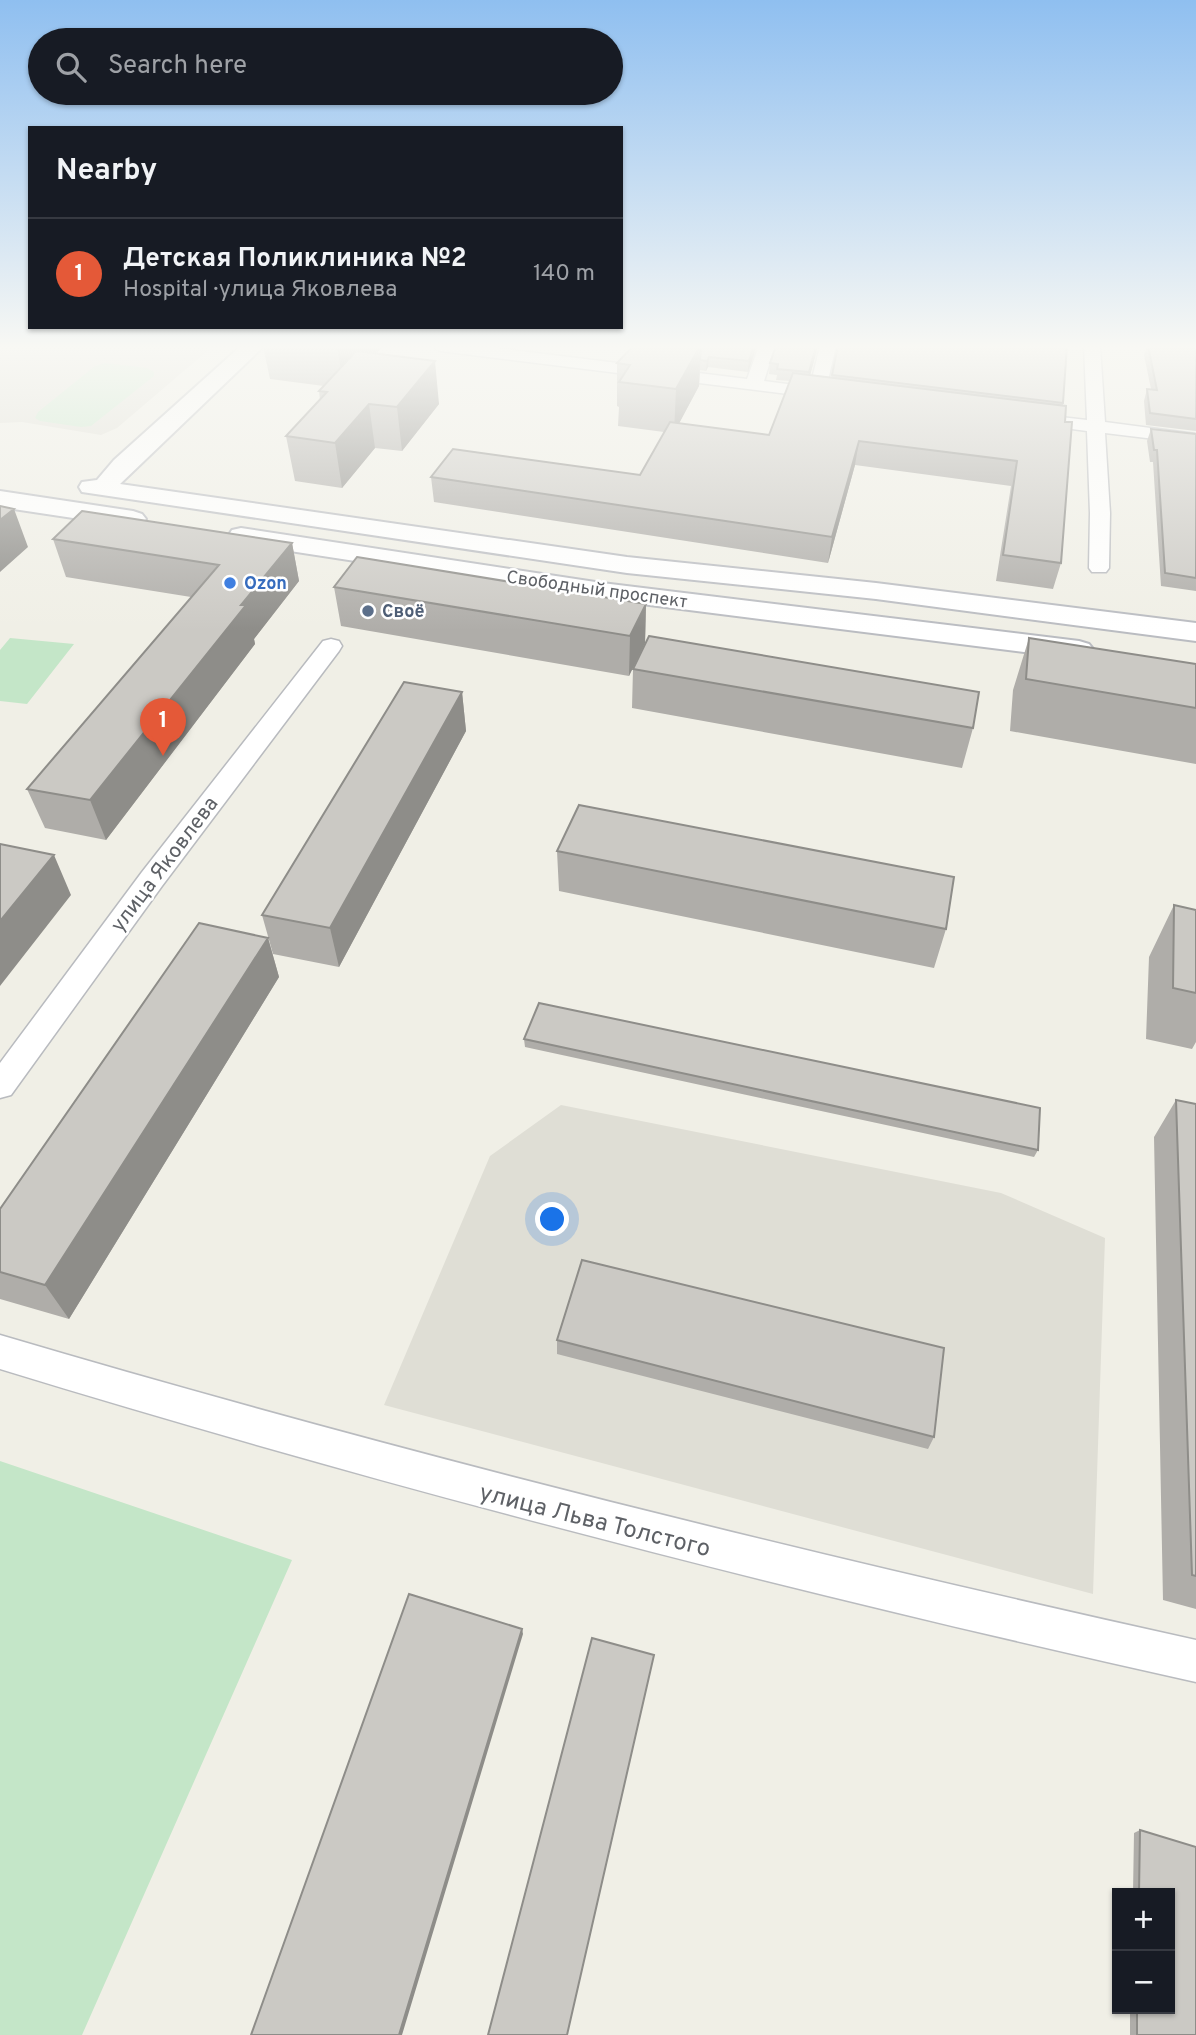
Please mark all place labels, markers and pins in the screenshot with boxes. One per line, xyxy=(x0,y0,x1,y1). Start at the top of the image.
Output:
place label: Ozon xyxy=(244,573,287,596)
marker: Ozon xyxy=(222,575,238,591)
place label: Своё xyxy=(382,601,425,624)
marker: Своё xyxy=(360,603,376,619)
pin: 1 xyxy=(140,698,186,756)

